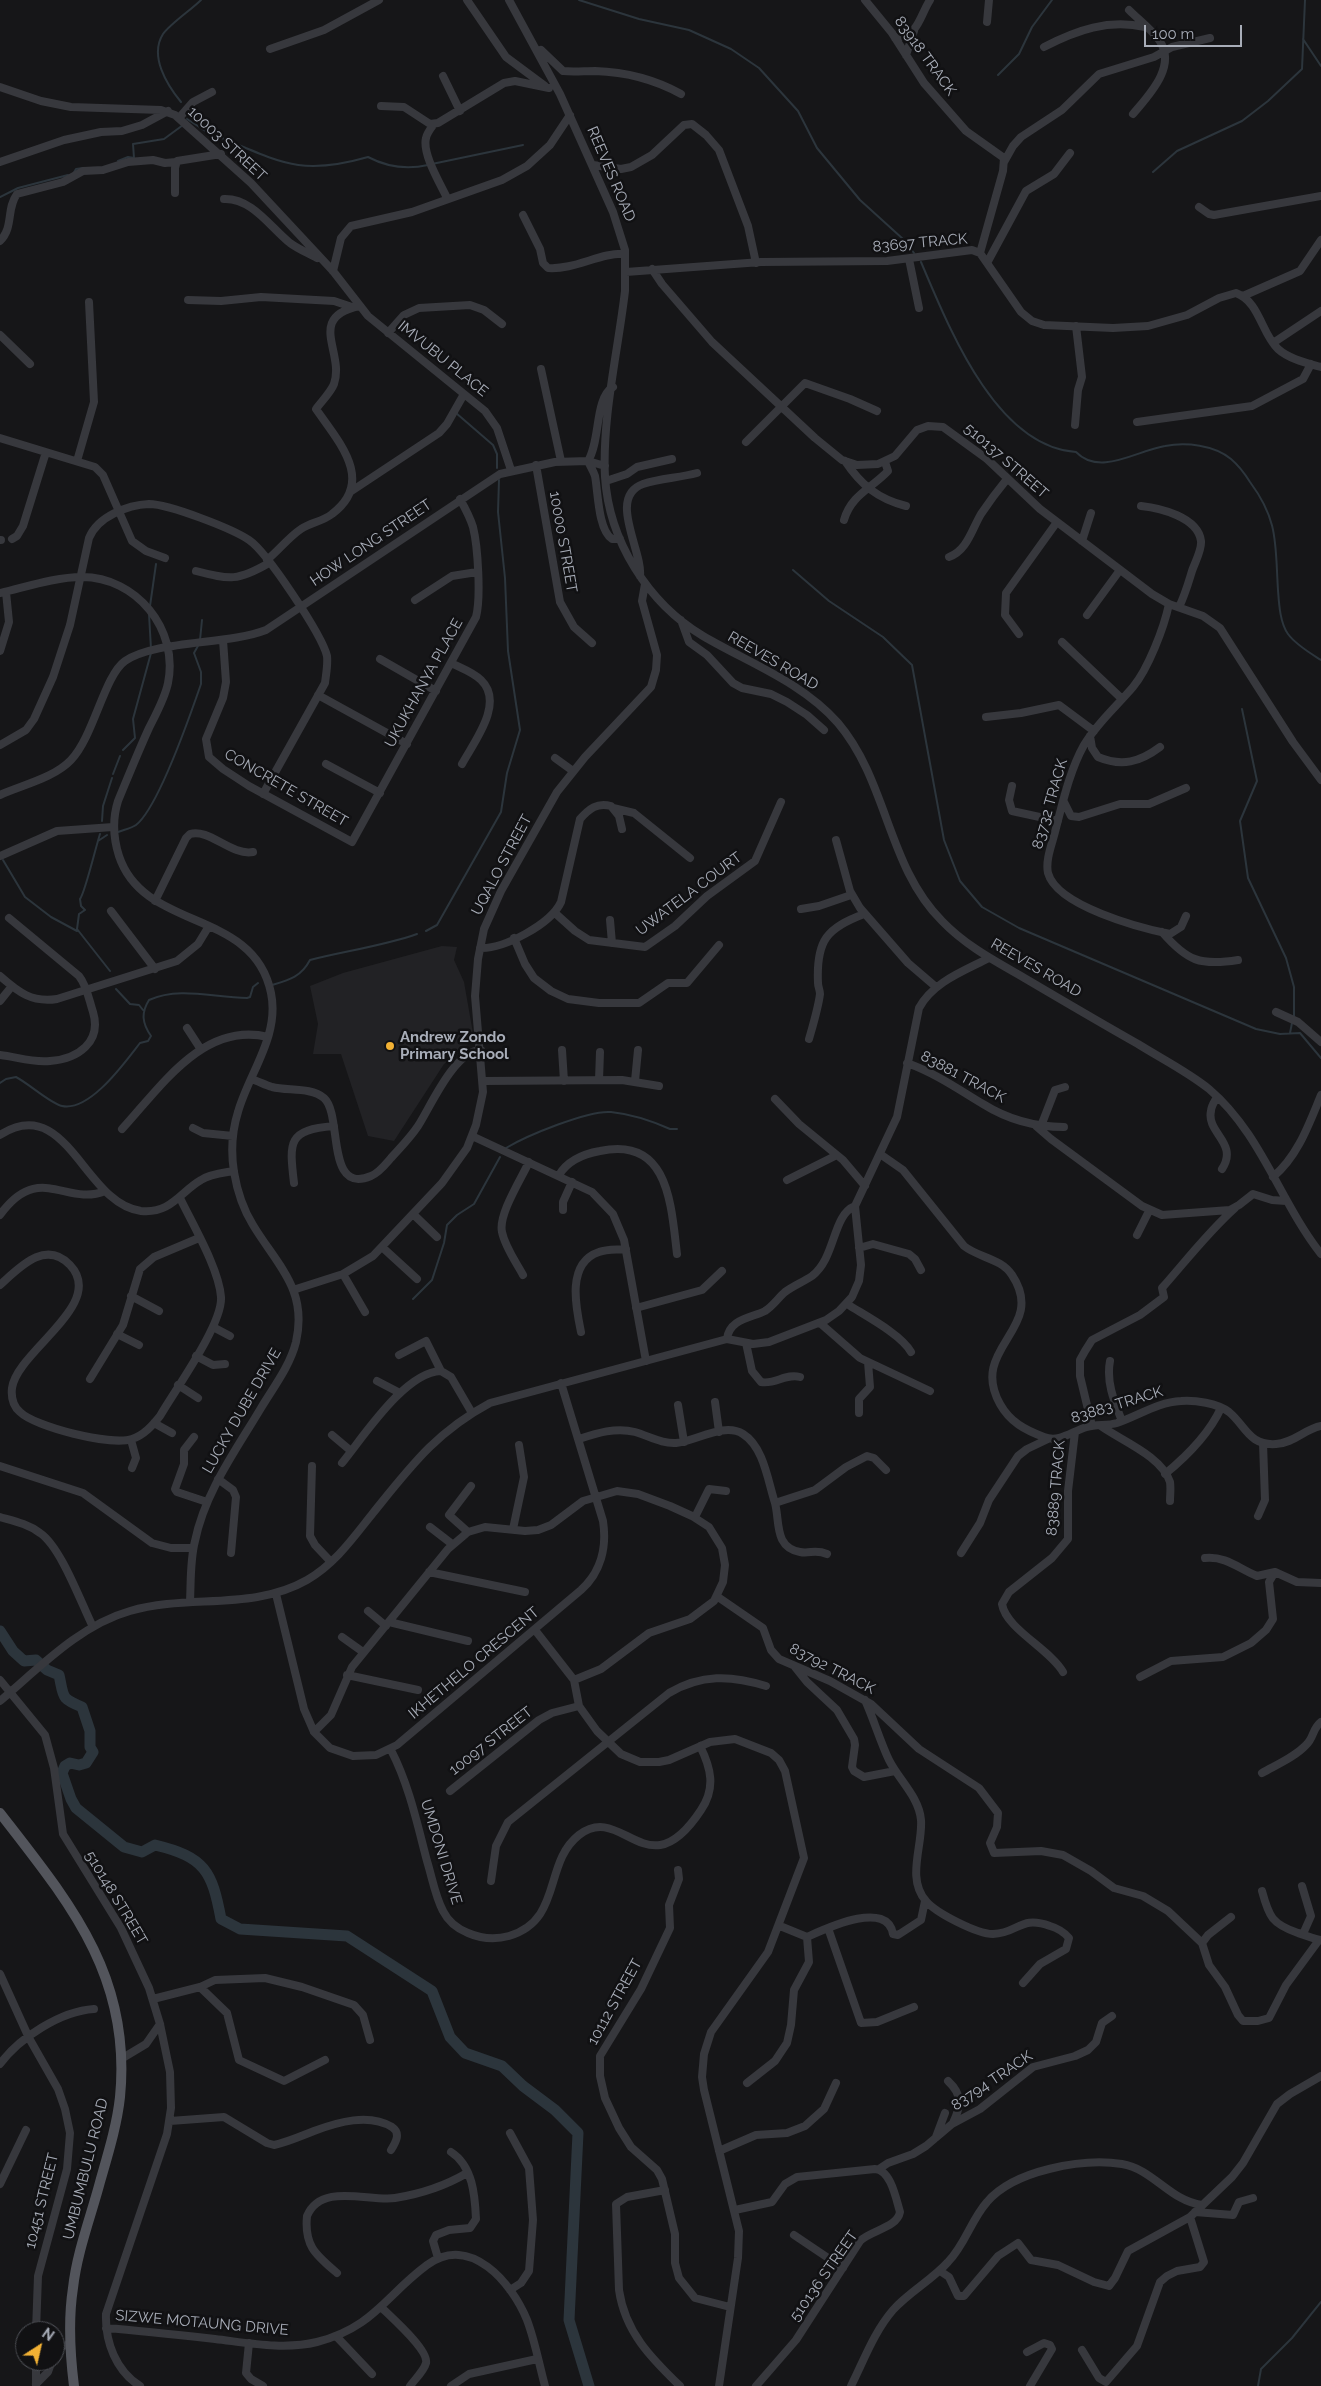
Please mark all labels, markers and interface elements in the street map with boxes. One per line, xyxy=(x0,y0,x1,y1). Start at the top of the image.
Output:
street label: 83918 TRACK xyxy=(890,13,960,99)
scale bar xyxy=(1146,15,1244,47)
text: 100 m xyxy=(1152,25,1194,43)
street label: 10003 STREET xyxy=(184,103,270,185)
street label: REEVES ROAD xyxy=(583,124,639,224)
street label: 83697 TRACK xyxy=(872,230,968,256)
street label: IMVUBU PLACE xyxy=(394,317,492,401)
street label: 510137 STREET xyxy=(960,420,1052,502)
street label: 10000 STREET xyxy=(545,490,581,594)
street label: HOW LONG STREET xyxy=(307,496,435,590)
street label: UKUKHANYA PLACE xyxy=(381,615,467,751)
street label: REEVES ROAD xyxy=(724,628,822,694)
street label: CONCRETE STREET xyxy=(221,745,351,831)
street label: 83732 TRACK xyxy=(1029,757,1071,851)
street label: UQALO STREET xyxy=(468,812,536,918)
street label: UWATELA COURT xyxy=(633,848,745,940)
street label: REEVES ROAD xyxy=(987,935,1085,1001)
place label: Andrew Zondo Primary School xyxy=(400,1028,509,1063)
marker: Andrew Zondo Primary School xyxy=(384,1040,396,1052)
street label: 83881 TRACK xyxy=(917,1047,1009,1107)
street label: LUCKY DUBE DRIVE xyxy=(199,1345,285,1477)
street label: 83883 TRACK xyxy=(1069,1382,1165,1428)
street label: 83889 TRACK xyxy=(1043,1439,1069,1537)
street label: IKHETHELO CRESCENT xyxy=(405,1603,543,1723)
street label: 83792 TRACK xyxy=(786,1640,878,1698)
street label: 10097 STREET xyxy=(446,1703,536,1779)
street label: UMDONI DRIVE xyxy=(416,1797,466,1907)
street label: 510148 STREET xyxy=(81,1848,151,1948)
street label: 10112 STREET xyxy=(584,1956,646,2048)
street label: 83794 TRACK xyxy=(948,2047,1036,2115)
street label: UMBUMBULU ROAD xyxy=(60,2096,112,2242)
street label: 10451 STREET xyxy=(21,2151,63,2251)
street label: 510136 STREET xyxy=(786,2227,862,2325)
street label: SIZWE MOTAUNG DRIVE xyxy=(115,2306,289,2340)
north arrow xyxy=(15,2321,65,2371)
text: N xyxy=(39,2325,57,2344)

